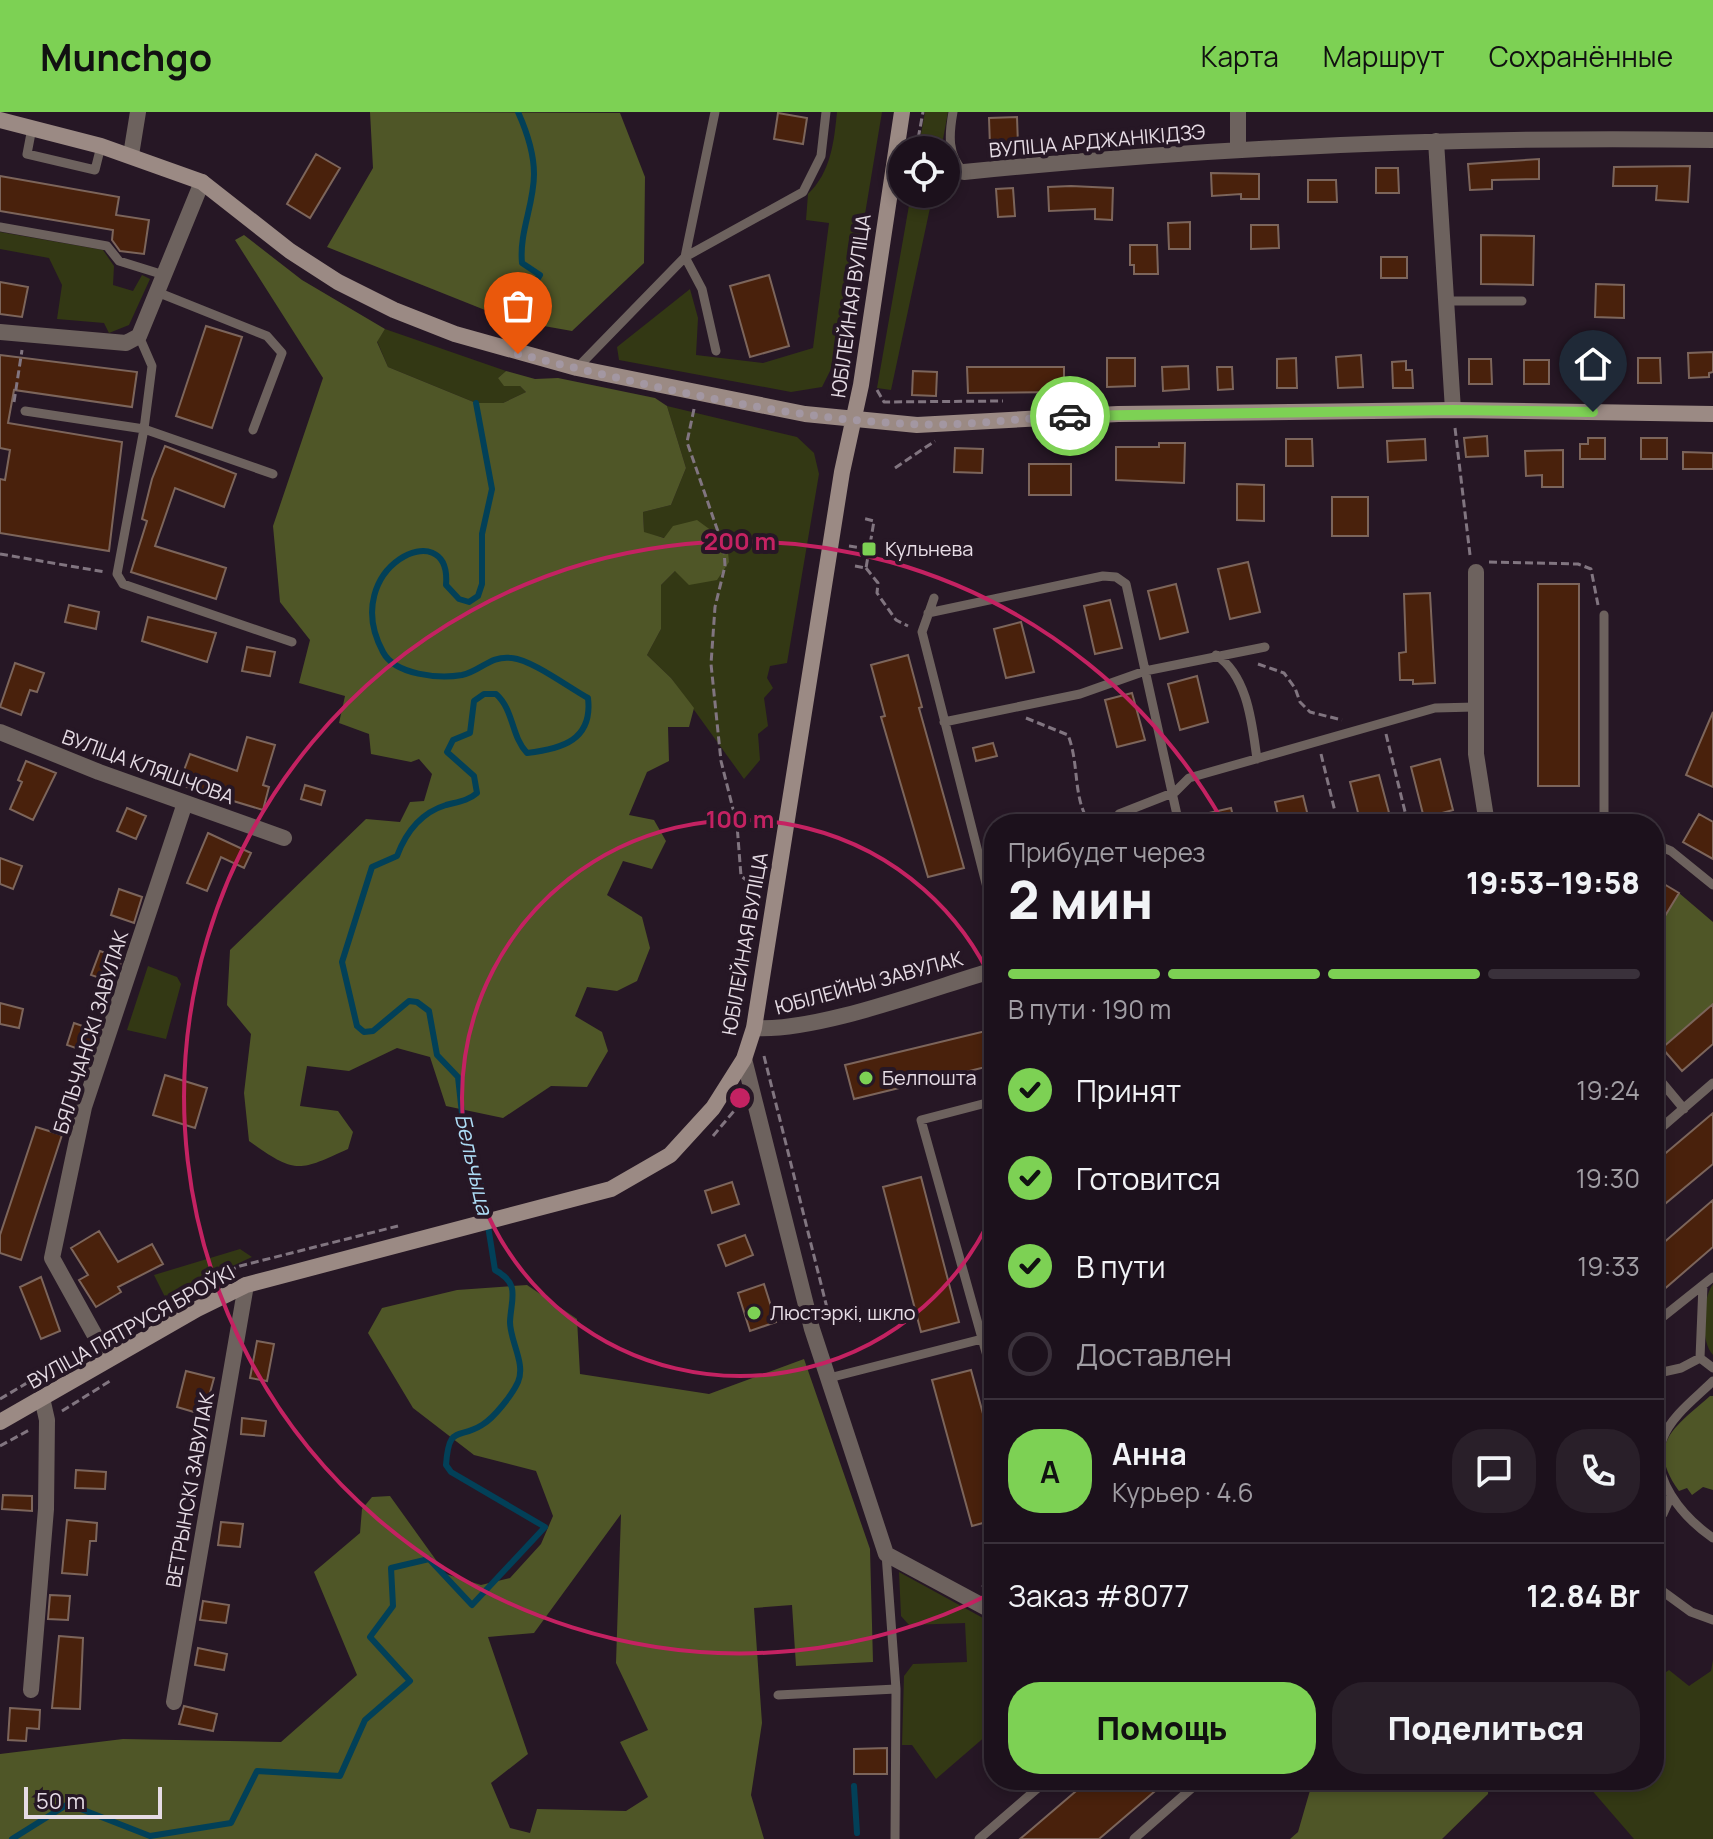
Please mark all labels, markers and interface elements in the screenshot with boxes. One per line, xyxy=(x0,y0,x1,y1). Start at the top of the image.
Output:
text: Munchgo xyxy=(40,30,212,82)
text: Карта xyxy=(1201,37,1279,75)
text: Маршрут xyxy=(1323,37,1445,75)
text: Сохранённые xyxy=(1489,37,1673,75)
street label: ВУЛІЦА АРДЖАНІКІДЗЭ xyxy=(988,118,1206,163)
map controls xyxy=(888,136,960,208)
button: locate xyxy=(888,136,960,208)
street label: ЮБІЛЕЙНАЯ ВУЛІЦА xyxy=(824,212,877,400)
pin xyxy=(484,272,552,354)
icon: bag xyxy=(496,284,540,328)
pin xyxy=(1559,330,1627,412)
icon: home xyxy=(1571,342,1615,386)
courier xyxy=(1030,376,1110,456)
icon: car xyxy=(1048,394,1092,438)
text: 200 m xyxy=(704,524,776,557)
place label: Кульнева xyxy=(885,535,973,562)
marker: Кульнева xyxy=(860,540,878,558)
street label: ВУЛІЦА КЛЯШЧОВА xyxy=(58,723,238,810)
text: 100 m xyxy=(706,802,774,835)
text: Прибудет через xyxy=(1008,834,1206,870)
street label: ЮБІЛЕЙНАЯ ВУЛІЦА xyxy=(715,850,774,1038)
text: 19:53–19:58 xyxy=(1466,862,1640,903)
text: 2 мин xyxy=(1008,864,1153,935)
street label: БЯЛЬЧАНСКІ ЗАВУЛАК xyxy=(47,927,134,1137)
street label: ЮБІЛЕЙНЫ ЗАВУЛАК xyxy=(772,944,966,1021)
text: В пути · 190 m xyxy=(1008,991,1171,1027)
place label: Белпошта xyxy=(882,1064,977,1091)
icon: check xyxy=(1008,1068,1052,1112)
marker: Белпошта xyxy=(857,1069,875,1087)
text: Принят xyxy=(1076,1070,1181,1111)
text: 19:24 xyxy=(1576,1072,1640,1108)
centre of rings xyxy=(726,1084,754,1112)
water label: Бельчыца xyxy=(448,1111,501,1219)
icon: check xyxy=(1008,1156,1052,1200)
text: Готовится xyxy=(1076,1158,1221,1199)
text: 19:30 xyxy=(1576,1160,1640,1196)
icon: check xyxy=(1008,1244,1052,1288)
text: В пути xyxy=(1076,1246,1166,1287)
text: 19:33 xyxy=(1577,1248,1640,1284)
street label: ВУЛІЦА ПЯТРУСЯ БРОЎКІ xyxy=(22,1258,239,1395)
place label: Люстэркі, шкло xyxy=(770,1299,916,1326)
marker: Люстэркі, шкло xyxy=(745,1304,763,1322)
text: Доставлен xyxy=(1076,1334,1232,1375)
street label: ВЕТРЫНСКІ ЗАВУЛАК xyxy=(159,1390,220,1590)
button: chat xyxy=(1452,1429,1536,1513)
button: phone xyxy=(1556,1429,1640,1513)
text: Анна xyxy=(1112,1433,1187,1474)
text: А xyxy=(1040,1451,1060,1492)
text: Курьер · 4.6 xyxy=(1112,1474,1254,1510)
text: Заказ #8077 xyxy=(1008,1575,1190,1616)
text: 12.84 Br xyxy=(1526,1575,1640,1616)
button: Помощь xyxy=(1008,1682,1316,1774)
button: Поделиться xyxy=(1332,1682,1640,1774)
scale bar xyxy=(24,1783,162,1819)
text: 50 m xyxy=(36,1786,85,1816)

